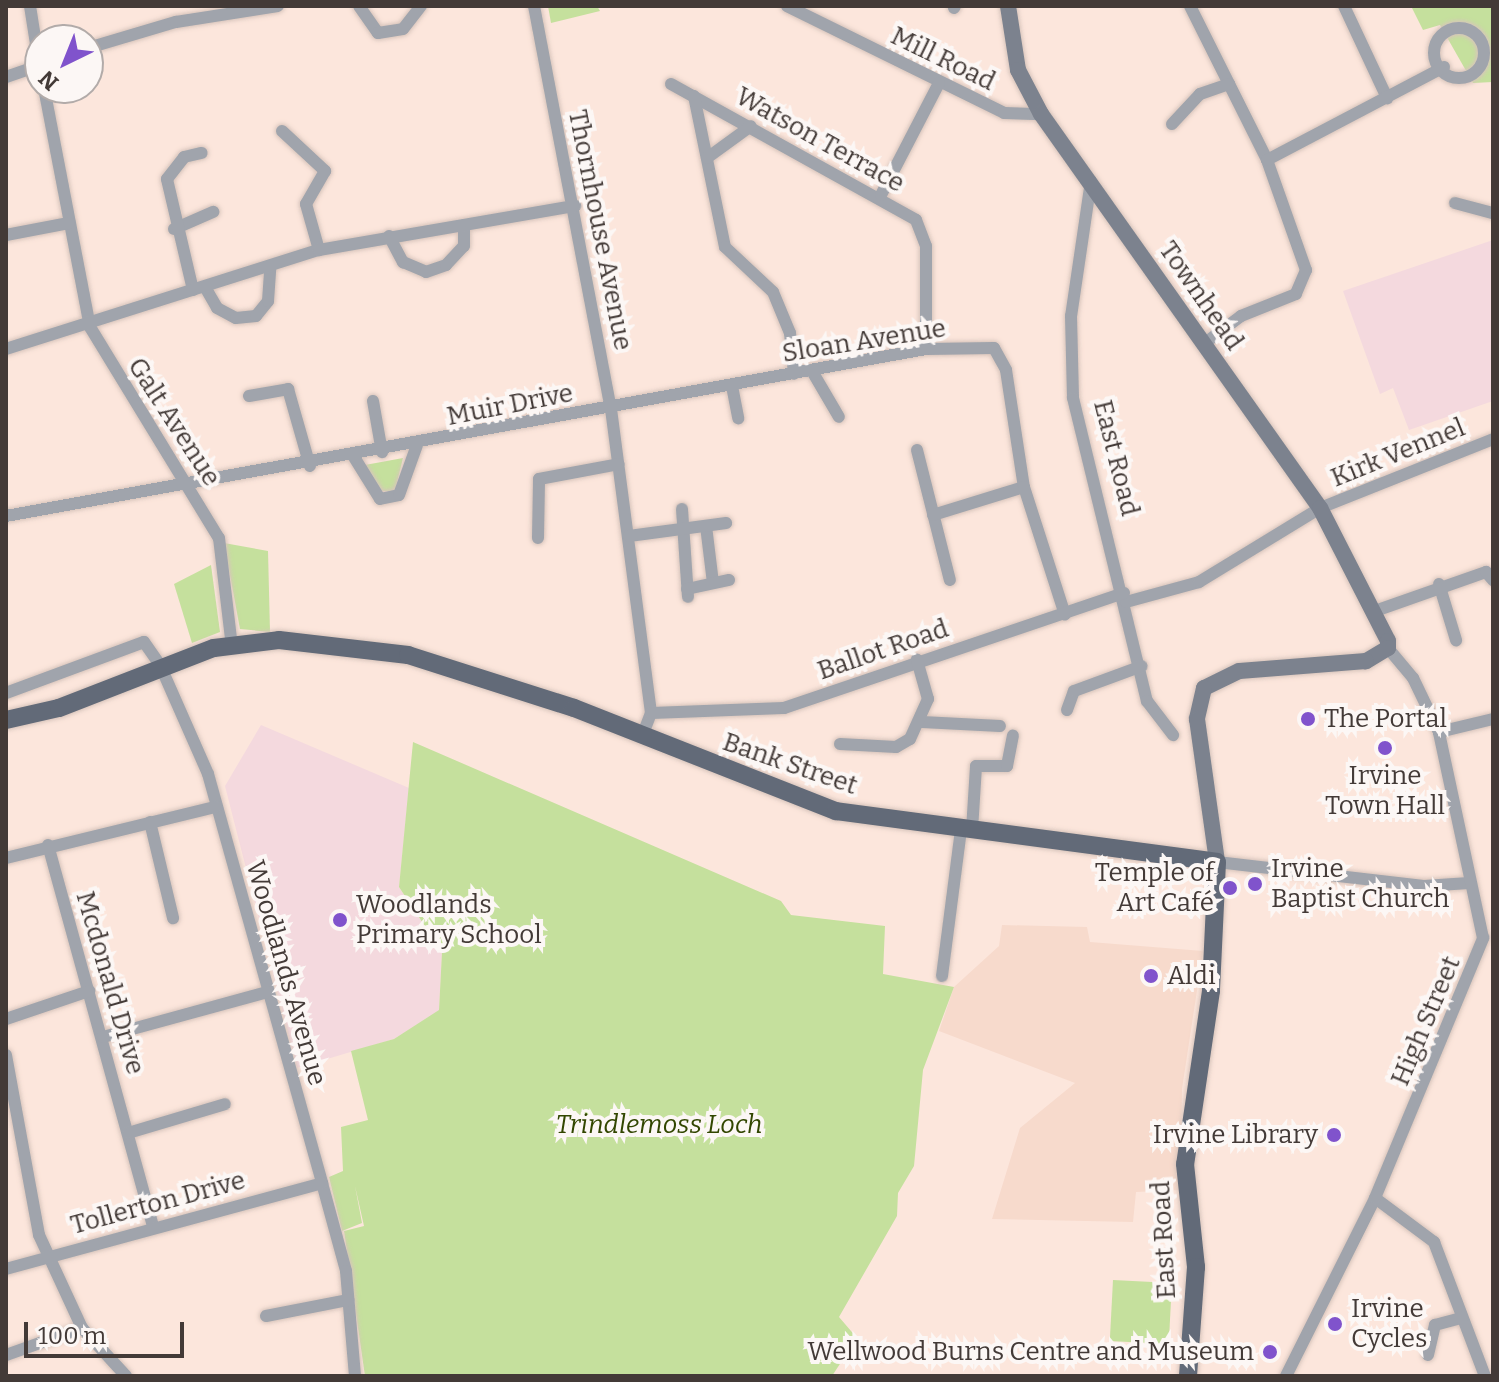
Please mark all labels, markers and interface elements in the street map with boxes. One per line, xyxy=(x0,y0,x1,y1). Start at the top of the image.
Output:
street label: Mill Road xyxy=(886,20,1000,98)
north arrow xyxy=(24,24,104,104)
text: N xyxy=(33,65,64,96)
street label: Watson Terrace xyxy=(730,81,910,199)
street label: Thornhouse Avenue xyxy=(561,107,639,353)
street label: Townhead xyxy=(1152,236,1250,356)
street label: Sloan Avenue xyxy=(780,313,948,369)
street label: Galt Avenue xyxy=(121,352,227,492)
street label: Muir Drive xyxy=(444,377,576,433)
street label: East Road xyxy=(1087,397,1145,519)
street label: Kirk Vennel xyxy=(1326,412,1470,494)
street label: Ballot Road xyxy=(814,613,952,687)
place label: The Portal xyxy=(1324,703,1447,735)
marker: The Portal xyxy=(1299,710,1317,728)
street label: Bank Street xyxy=(719,726,861,802)
marker: Irvine Town Hall xyxy=(1376,739,1394,757)
place label: Irvine Town Hall xyxy=(1325,760,1445,822)
place label: Irvine Baptist Church xyxy=(1271,853,1449,914)
street label: Woodlands Avenue xyxy=(239,857,333,1089)
place label: Temple of Art Café xyxy=(1095,857,1214,918)
marker: Irvine Baptist Church xyxy=(1246,875,1264,893)
marker: Temple of Art Café xyxy=(1221,879,1239,897)
street label: Mcdonald Drive xyxy=(69,888,151,1078)
place label: Woodlands Primary School xyxy=(356,889,542,950)
marker: Woodlands Primary School xyxy=(331,911,349,929)
street label: High Street xyxy=(1385,952,1467,1090)
place label: Aldi xyxy=(1167,960,1216,992)
marker: Aldi xyxy=(1142,967,1160,985)
park label: Trindlemoss Loch xyxy=(556,1109,762,1141)
place label: Irvine Library xyxy=(1153,1119,1318,1151)
marker: Irvine Library xyxy=(1325,1126,1343,1144)
street label: Tollerton Drive xyxy=(67,1165,249,1241)
street label: East Road xyxy=(1145,1180,1183,1300)
place label: Irvine Cycles xyxy=(1351,1293,1427,1354)
scale bar xyxy=(28,1306,188,1356)
marker: Irvine Cycles xyxy=(1326,1315,1344,1333)
text: 100 m xyxy=(38,1322,106,1350)
place label: Wellwood Burns Centre and Museum xyxy=(807,1336,1254,1368)
marker: Wellwood Burns Centre and Museum xyxy=(1261,1343,1279,1361)

